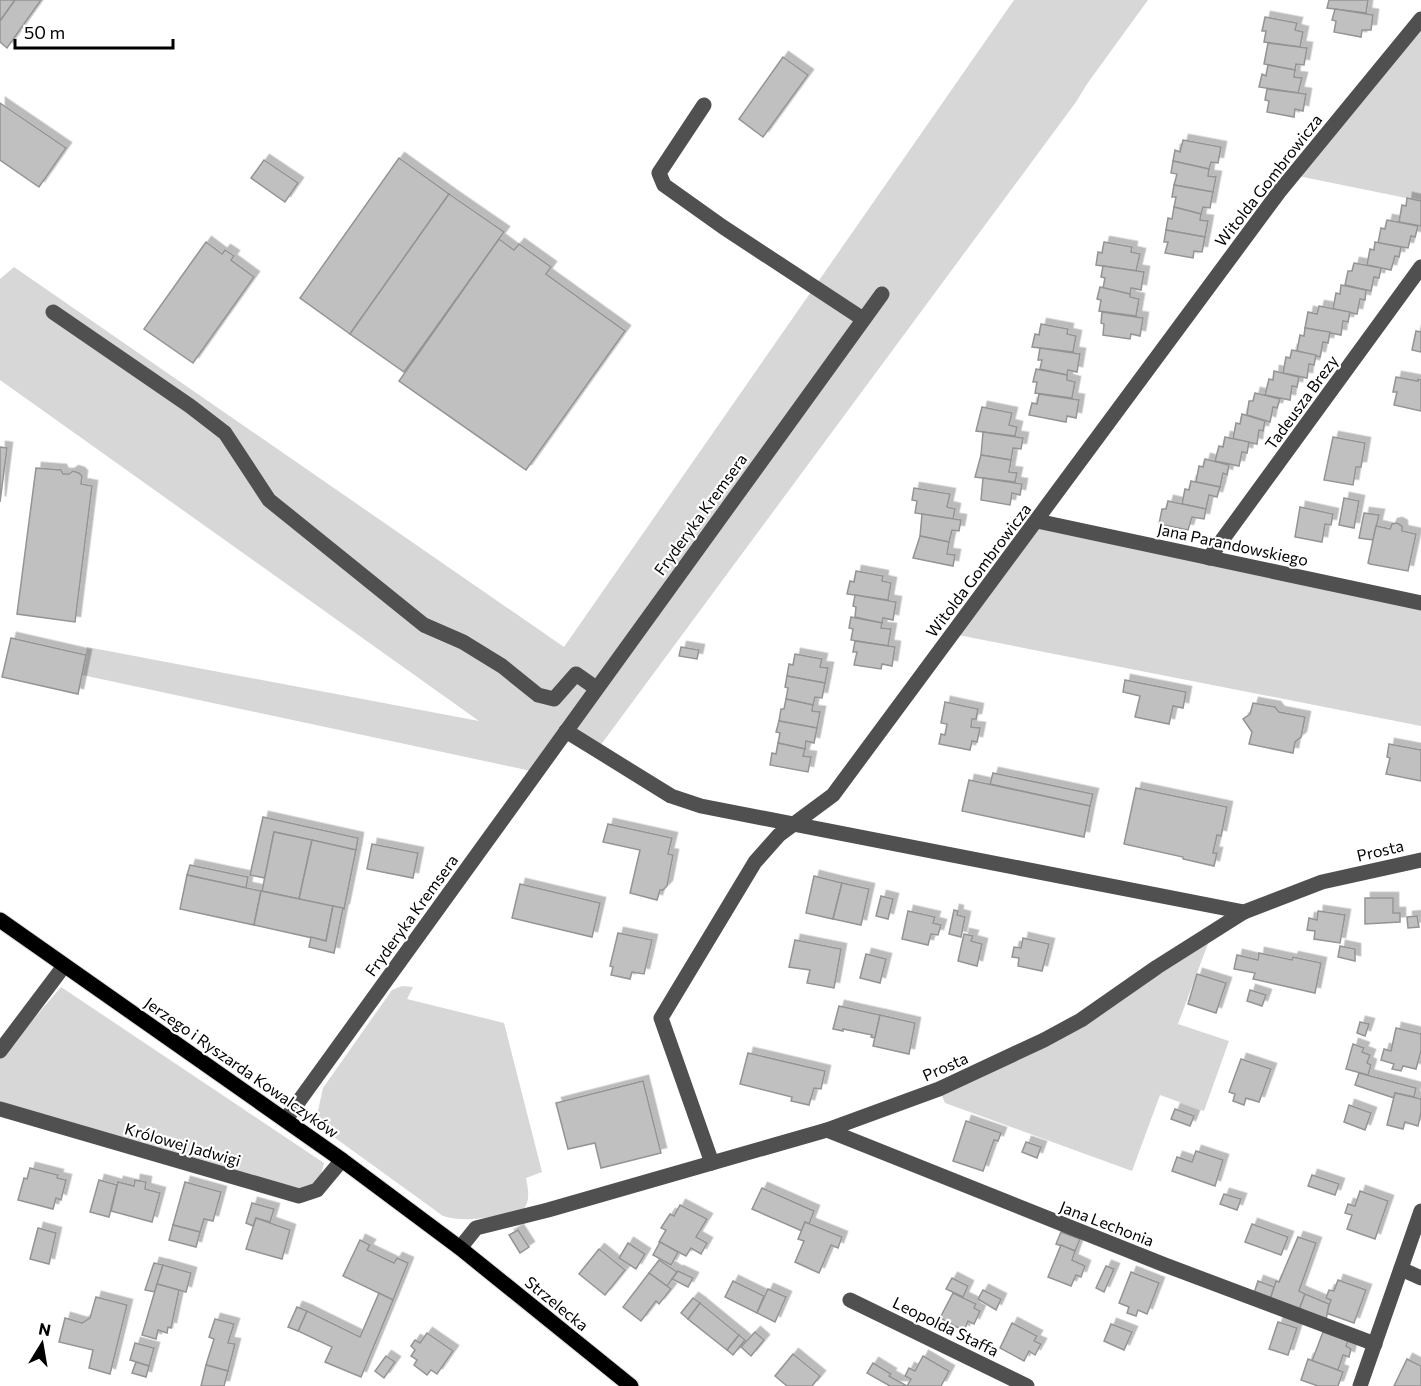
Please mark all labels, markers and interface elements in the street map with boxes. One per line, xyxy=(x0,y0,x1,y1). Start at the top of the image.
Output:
scale bar xyxy=(15,12,172,50)
text: 50 m xyxy=(24,21,65,43)
street label: Witolda Gombrowicza xyxy=(1211,110,1325,250)
street label: Tadeusza Brezy xyxy=(1261,351,1341,453)
street label: Fryderyka Kremsera xyxy=(650,450,750,578)
street label: Witolda Gombrowicza xyxy=(922,499,1034,641)
street label: Jana Parandowskiego xyxy=(1156,519,1310,569)
street label: Prosta xyxy=(1355,835,1405,865)
street label: Fryderyka Kremsera xyxy=(361,851,461,979)
street label: Jerzego i Ryszarda Kowalczyków xyxy=(141,993,343,1142)
street label: Prosta xyxy=(919,1048,971,1084)
street label: Królowej Jadwigi xyxy=(123,1118,243,1170)
street label: Jana Lechonia xyxy=(1057,1196,1157,1250)
street label: Strzelecka xyxy=(521,1272,593,1334)
street label: Leopolda Staffa xyxy=(890,1292,1002,1360)
north arrow xyxy=(12,1314,72,1374)
text: N xyxy=(37,1318,53,1339)

